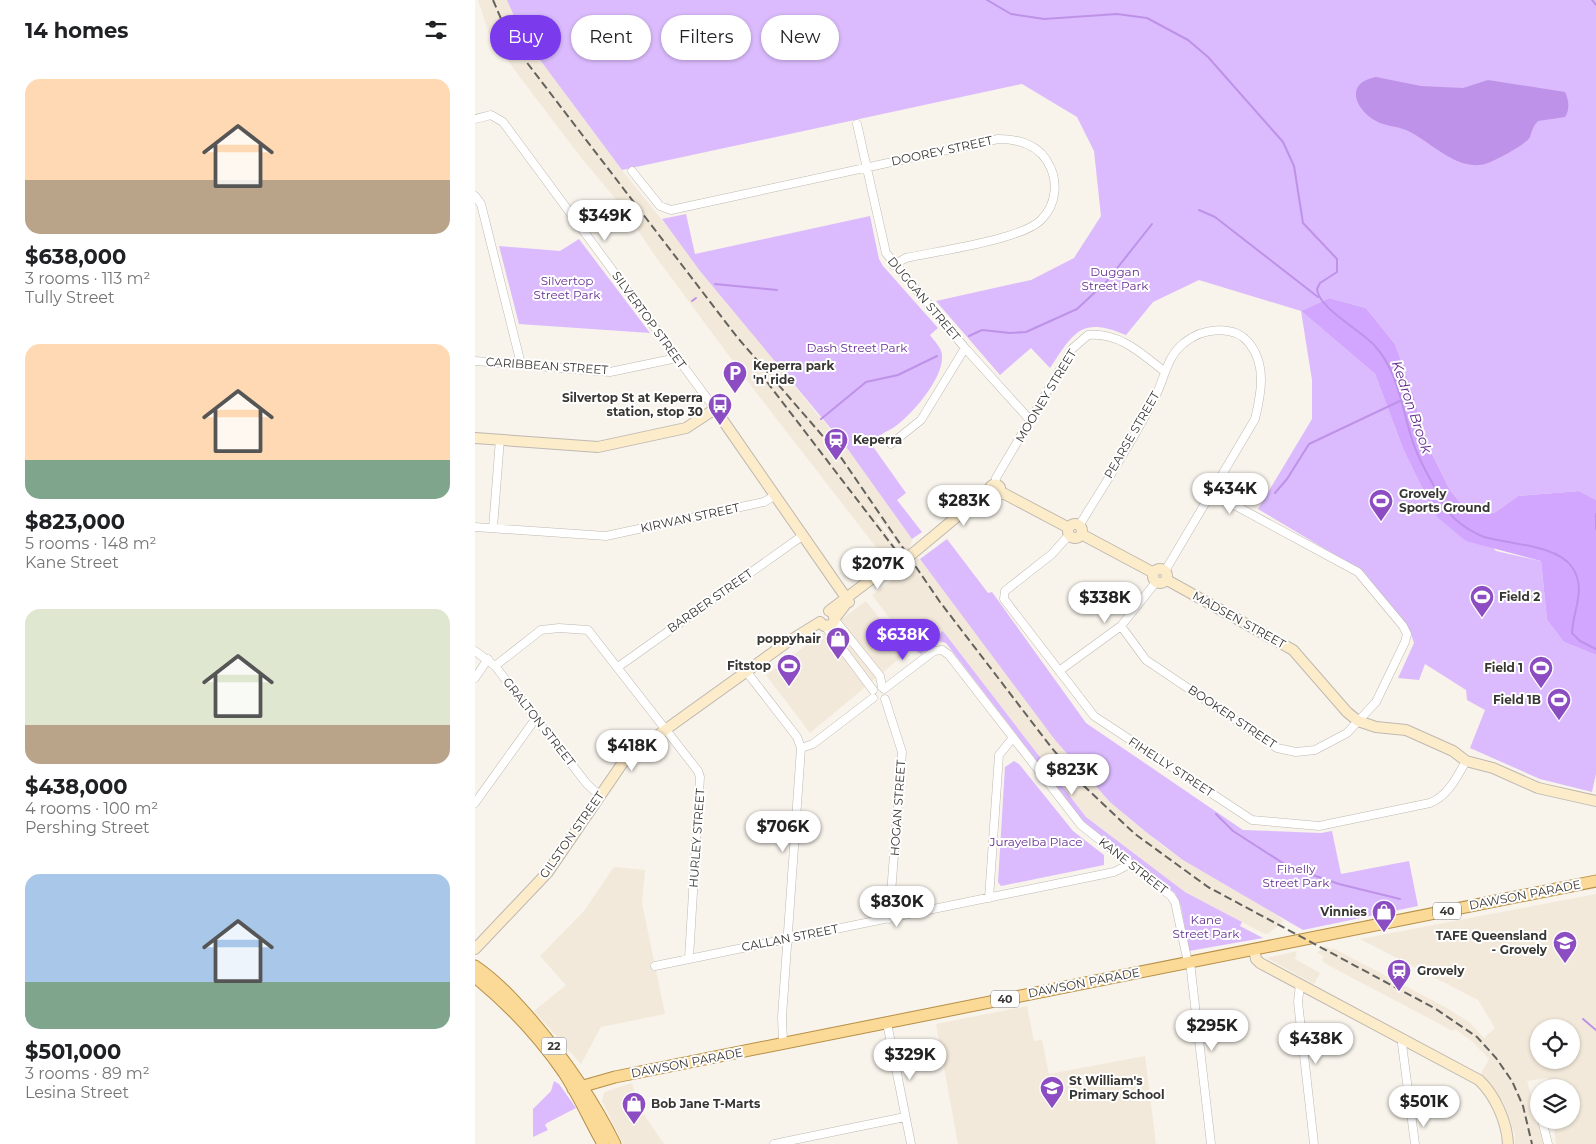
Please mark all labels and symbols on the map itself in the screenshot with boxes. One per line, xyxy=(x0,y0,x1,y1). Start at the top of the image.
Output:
street label: DOOREY STREET xyxy=(890,132,994,169)
pin: $349K xyxy=(570,200,640,242)
street label: DUGGAN STREET xyxy=(885,254,964,344)
park label: Duggan Street Park xyxy=(1082,264,1149,293)
street label: SILVERTOP STREET xyxy=(609,268,690,371)
park label: Silvertop Street Park xyxy=(534,273,601,302)
park label: Dash Street Park xyxy=(807,340,908,355)
street label: MOONEY STREET xyxy=(1012,346,1079,445)
street label: CARIBBEAN STREET xyxy=(485,354,609,377)
place label: Keperra park 'n' ride xyxy=(753,358,834,387)
water label: Kedron Brook xyxy=(1388,358,1436,456)
parking icon: Keperra park 'n' ride xyxy=(722,360,748,394)
street label: PEARSE STREET xyxy=(1101,388,1163,481)
place label: Silvertop St at Keperra station, stop 30 xyxy=(562,390,703,419)
bus stop icon: Silvertop St at Keperra station, stop 30 xyxy=(707,392,733,426)
station icon: Keperra xyxy=(823,427,849,461)
place label: Keperra xyxy=(853,432,902,447)
pin: $434K xyxy=(1195,472,1265,515)
pin: $283K xyxy=(929,484,999,527)
place label: Grovely Sports Ground xyxy=(1399,486,1490,515)
sports icon: Grovely Sports Ground xyxy=(1368,488,1394,522)
street label: KIRWAN STREET xyxy=(639,500,741,535)
pin: $207K xyxy=(843,548,913,590)
street label: BARBER STREET xyxy=(664,565,755,636)
pin: $338K xyxy=(1070,582,1140,624)
sports icon: Field 2 xyxy=(1469,584,1495,618)
street label: MADSEN STREET xyxy=(1190,588,1288,651)
place label: Field 2 xyxy=(1499,589,1540,604)
pin: $638K xyxy=(868,618,938,661)
shop icon: poppyhair xyxy=(825,626,851,660)
place label: poppyhair xyxy=(757,631,821,646)
sports icon: Fitstop xyxy=(776,653,802,687)
sports icon: Field 1 xyxy=(1528,655,1554,689)
place label: Fitstop xyxy=(727,658,771,673)
place label: Field 1 xyxy=(1484,660,1523,675)
street label: GRALTON STREET xyxy=(500,674,579,769)
street label: BOOKER STREET xyxy=(1185,681,1279,752)
sports icon: Field 1B xyxy=(1546,687,1572,721)
place label: Field 1B xyxy=(1493,692,1541,707)
pin: $418K xyxy=(597,730,667,772)
street label: FIHELLY STREET xyxy=(1126,733,1217,800)
pin: $823K xyxy=(1037,754,1107,796)
street label: HOGAN STREET xyxy=(887,759,908,857)
street label: GILSTON STREET xyxy=(536,788,607,881)
street label: HURLEY STREET xyxy=(686,788,707,888)
pin: $706K xyxy=(748,810,818,853)
park label: Jurayelba Place xyxy=(988,834,1083,849)
street label: KANE STREET xyxy=(1096,834,1171,897)
park label: Fihelly Street Park xyxy=(1263,861,1330,890)
street label: DAWSON PARADE xyxy=(1468,876,1582,913)
pin: $830K xyxy=(862,886,932,928)
shop icon: Vinnies xyxy=(1371,899,1397,933)
road number: 40 xyxy=(1433,902,1461,919)
place label: Vinnies xyxy=(1319,904,1368,919)
park label: Kane Street Park xyxy=(1173,912,1240,941)
street label: CALLAN STREET xyxy=(740,921,840,954)
place label: TAFE Queensland - Grovely xyxy=(1436,928,1548,957)
school or university icon: TAFE Queensland - Grovely xyxy=(1552,930,1578,964)
station icon: Grovely xyxy=(1386,958,1412,992)
place label: Grovely xyxy=(1417,963,1465,978)
street label: DAWSON PARADE xyxy=(1027,964,1141,1001)
road number: 40 xyxy=(991,991,1019,1008)
pin: $295K xyxy=(1177,1010,1247,1052)
pin: $438K xyxy=(1281,1022,1351,1065)
road number: 22 xyxy=(541,1038,567,1054)
pin: $329K xyxy=(875,1038,945,1081)
street label: DAWSON PARADE xyxy=(630,1044,744,1081)
place label: St William's Primary School xyxy=(1069,1073,1165,1102)
school or university icon: St William's Primary School xyxy=(1039,1075,1065,1109)
pin: $501K xyxy=(1389,1086,1459,1128)
shop icon: Bob Jane T-Marts xyxy=(621,1091,647,1125)
place label: Bob Jane T-Marts xyxy=(651,1096,761,1111)

